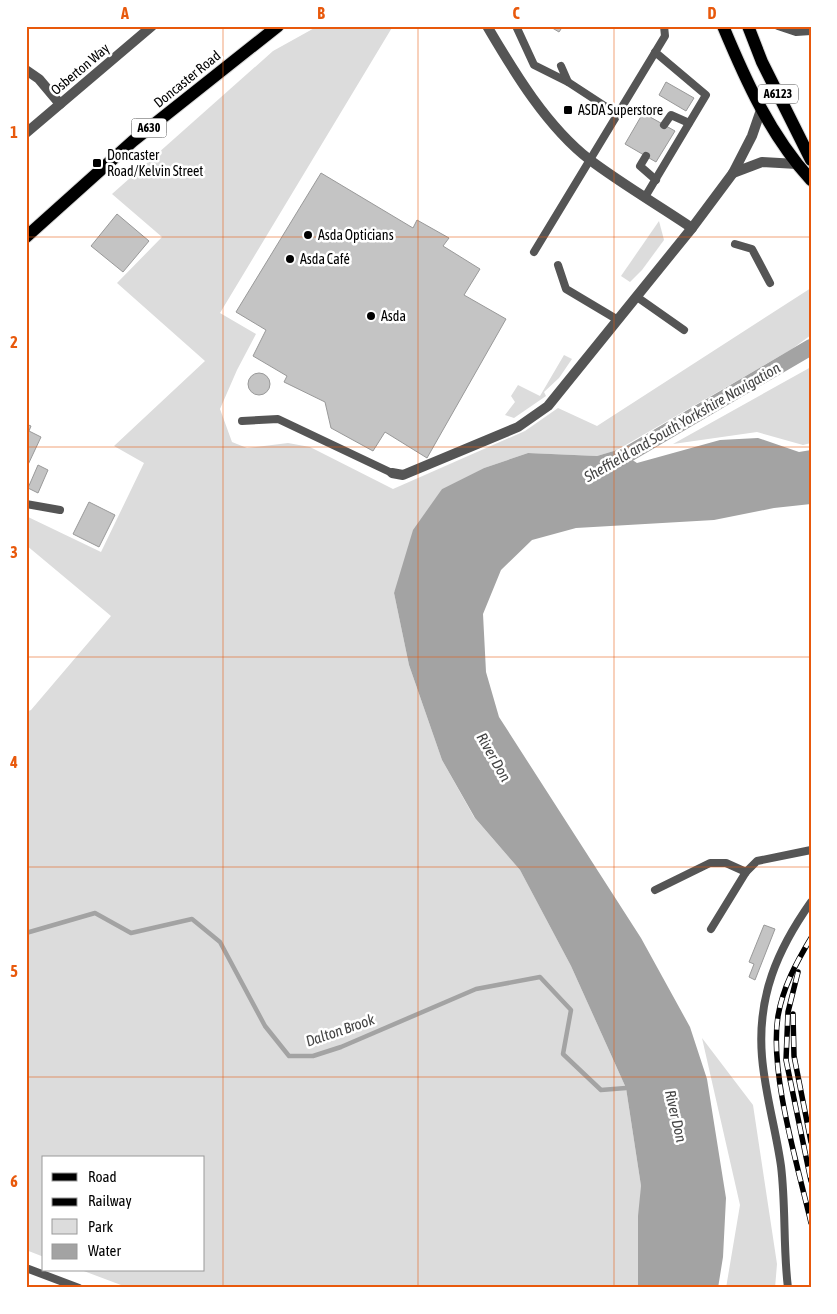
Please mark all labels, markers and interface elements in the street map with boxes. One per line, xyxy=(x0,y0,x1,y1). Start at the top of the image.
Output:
text: A xyxy=(120,4,129,22)
text: B xyxy=(317,4,325,22)
text: C xyxy=(512,4,520,22)
text: D xyxy=(708,4,717,22)
street label: Osberton Way xyxy=(48,40,113,98)
street label: Doncaster Road xyxy=(151,47,223,111)
road number: A6123 xyxy=(758,85,798,104)
place label: ASDA Superstore xyxy=(578,102,663,118)
marker: ASDA Superstore xyxy=(562,104,574,116)
road number: A630 xyxy=(132,119,166,138)
text: 1 xyxy=(10,123,18,141)
place label: Doncaster Road/Kelvin Street xyxy=(107,147,203,179)
marker: Doncaster Road/Kelvin Street xyxy=(91,157,103,169)
place label: Asda Opticians xyxy=(318,227,394,243)
marker: Asda Opticians xyxy=(302,229,314,241)
place label: Asda Café xyxy=(300,251,350,267)
marker: Asda Café xyxy=(284,253,296,265)
place label: Asda xyxy=(381,308,406,324)
marker: Asda xyxy=(365,310,377,322)
text: 2 xyxy=(10,333,18,351)
water label: Sheffield and South Yorkshire Navigation xyxy=(580,359,783,486)
text: 3 xyxy=(10,543,18,561)
water label: River Don xyxy=(473,730,515,784)
text: 4 xyxy=(9,753,18,771)
text: 5 xyxy=(10,962,18,980)
water label: Dalton Brook xyxy=(303,1010,377,1050)
water label: River Don xyxy=(662,1088,690,1144)
legend xyxy=(42,1156,205,1272)
text: Road xyxy=(88,1168,117,1185)
text: 6 xyxy=(10,1172,18,1190)
text: Railway xyxy=(88,1192,132,1209)
text: Park xyxy=(88,1218,113,1235)
text: Water xyxy=(88,1242,121,1259)

